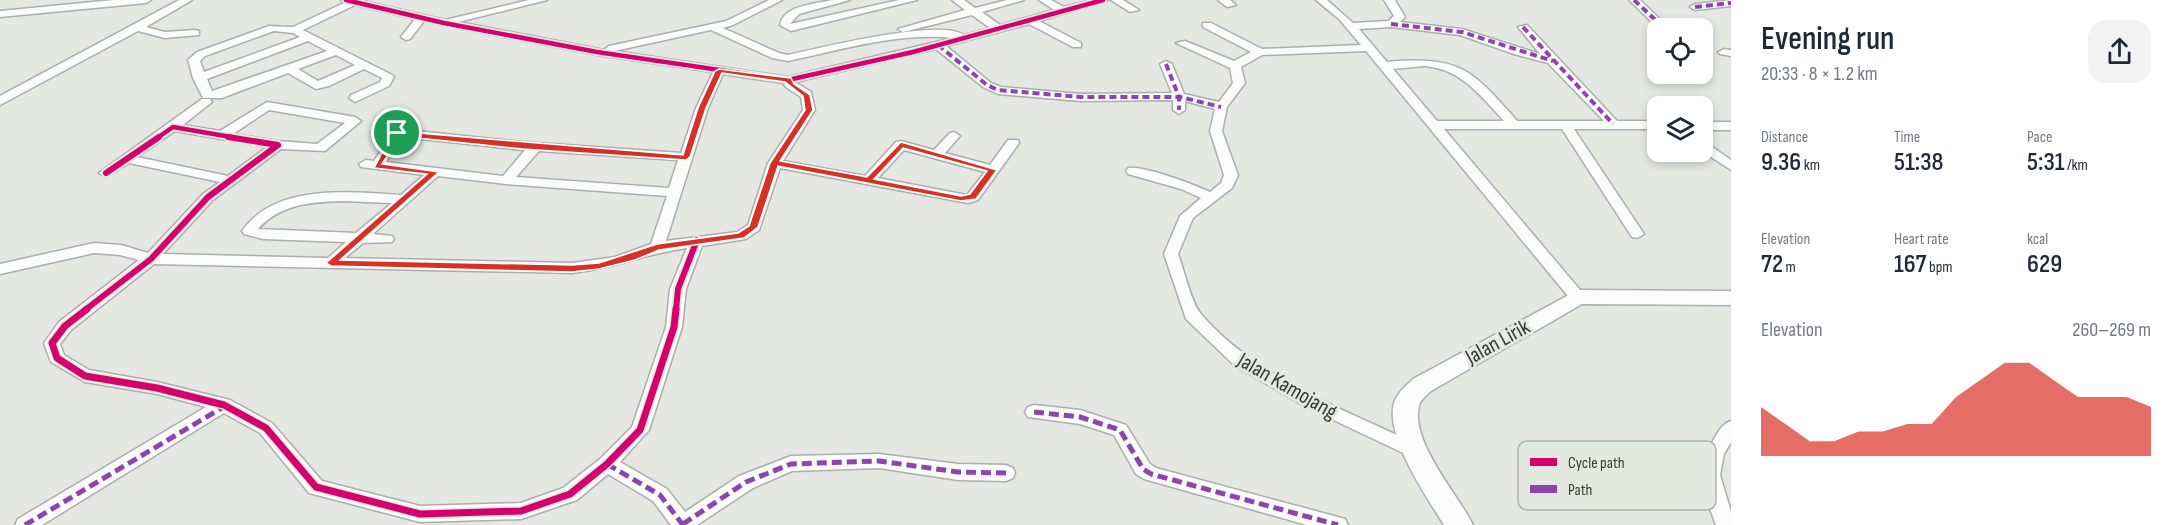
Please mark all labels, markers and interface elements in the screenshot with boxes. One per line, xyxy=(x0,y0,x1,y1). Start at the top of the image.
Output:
map controls xyxy=(1647,18,1713,162)
button: locate xyxy=(1647,18,1713,84)
text: Evening run xyxy=(1761,19,1895,59)
button: share xyxy=(2088,20,2151,83)
text: 20:33 · 8 × 1.2 km xyxy=(1761,62,1878,86)
button: layers xyxy=(1647,96,1713,162)
pin xyxy=(371,107,422,158)
icon: arrive xyxy=(380,116,413,149)
text: Distance xyxy=(1761,128,1808,147)
text: Time xyxy=(1894,128,1920,147)
text: Pace xyxy=(2027,128,2052,147)
text: 9.36 xyxy=(1761,147,1801,178)
text: 51:38 xyxy=(1894,147,1943,178)
text: 5:31 xyxy=(2027,147,2065,178)
text: km xyxy=(1801,156,1820,175)
text: /km xyxy=(2065,156,2088,175)
text: Elevation xyxy=(1761,230,1810,249)
text: Heart rate xyxy=(1894,230,1949,249)
text: kcal xyxy=(2027,230,2048,249)
text: 72 xyxy=(1761,249,1783,280)
text: 167 xyxy=(1894,249,1927,280)
text: 629 xyxy=(2027,249,2062,280)
text: m xyxy=(1783,258,1796,277)
text: bpm xyxy=(1927,258,1953,277)
street label: Jalan Lirik xyxy=(1460,313,1535,371)
text: Elevation xyxy=(1761,318,1823,342)
text: 260–269 m xyxy=(2072,318,2151,342)
street label: Jalan Kamojang xyxy=(1232,346,1342,426)
legend xyxy=(1518,441,1716,510)
text: Cycle path xyxy=(1568,454,1625,473)
text: Path xyxy=(1568,481,1592,500)

